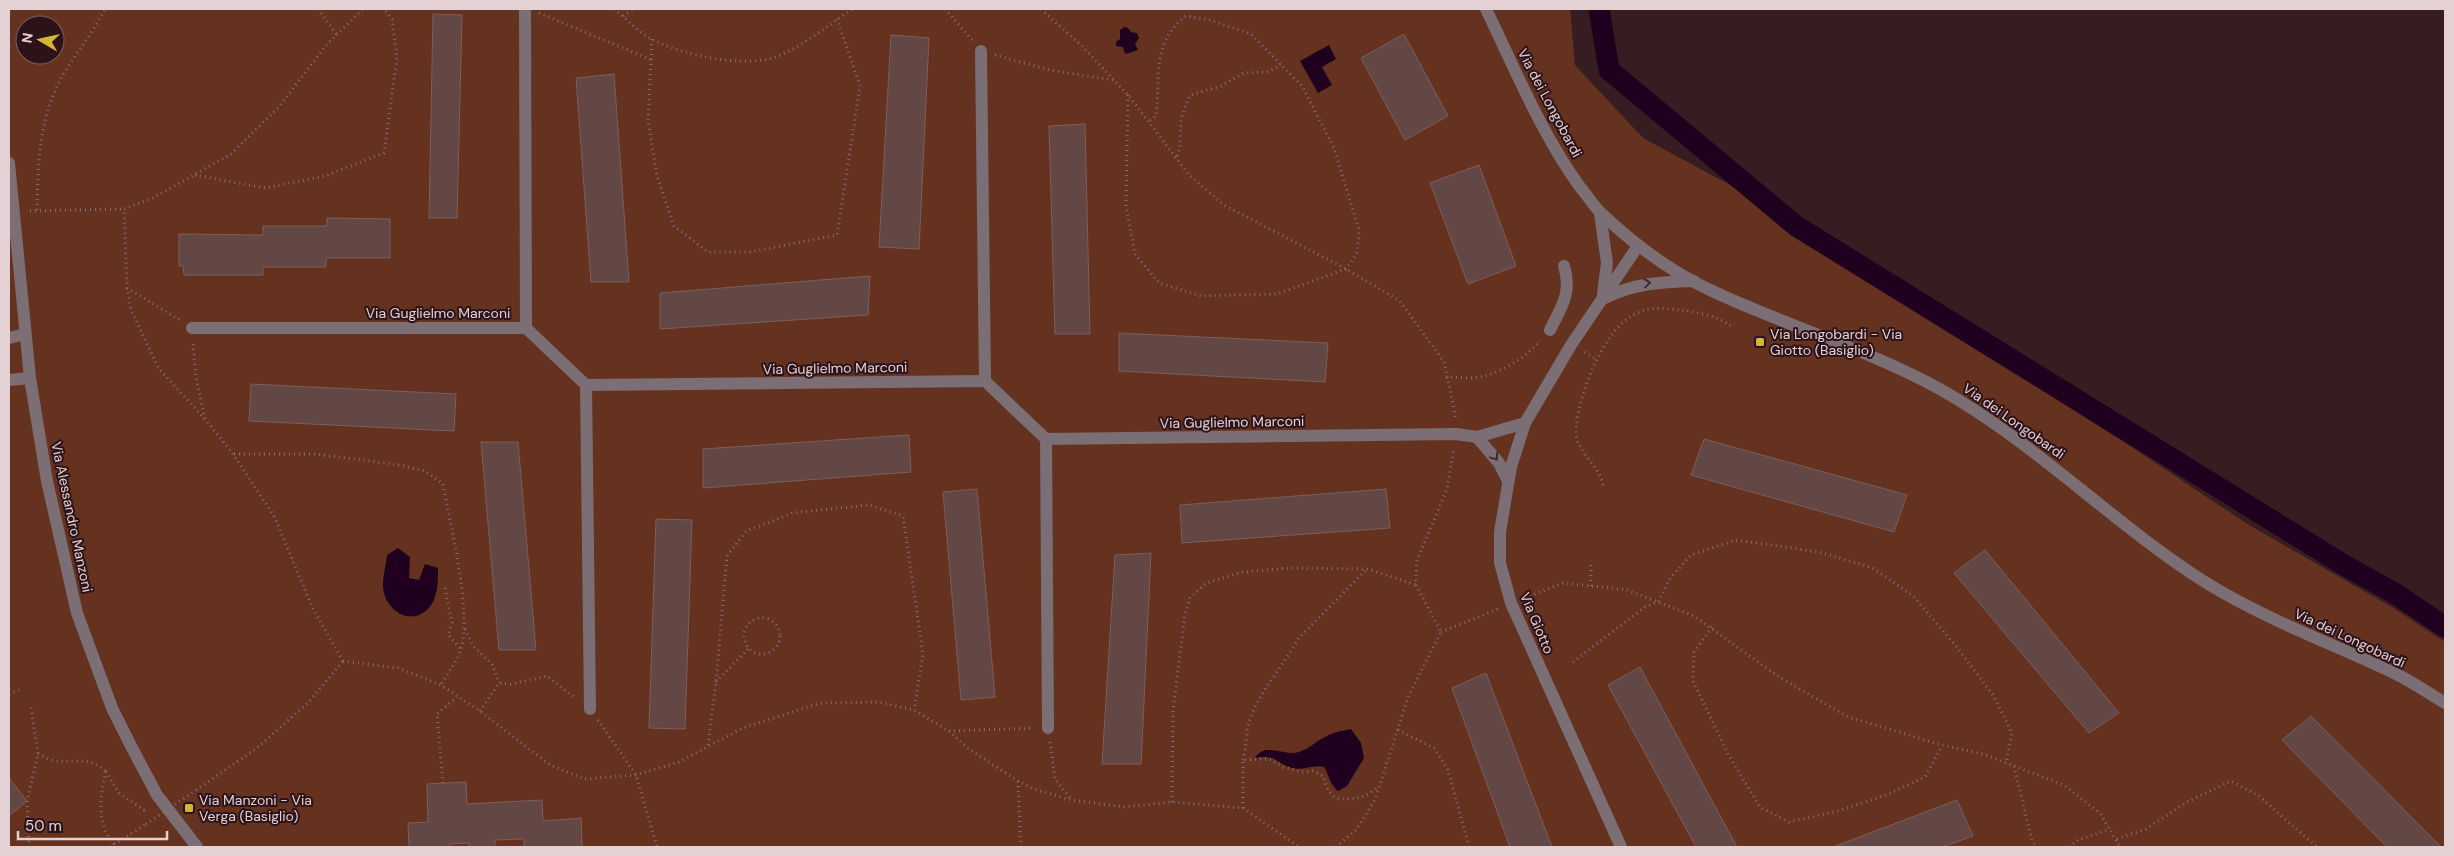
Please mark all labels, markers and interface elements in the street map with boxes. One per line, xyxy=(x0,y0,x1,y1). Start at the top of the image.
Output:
north arrow xyxy=(15,15,65,65)
text: N xyxy=(17,32,37,44)
street label: Via dei Longobardi xyxy=(1514,46,1586,160)
one-way arrow xyxy=(1643,278,1651,289)
street label: Via Guglielmo Marconi xyxy=(366,304,510,322)
place label: Via Longobardi - Via Giotto (Basiglio) xyxy=(1770,325,1902,359)
marker: Via Longobardi - Via Giotto (Basiglio) xyxy=(1754,336,1766,348)
street label: Via Guglielmo Marconi xyxy=(763,358,907,378)
street label: Via dei Longobardi xyxy=(1959,379,2069,463)
street label: Via Guglielmo Marconi xyxy=(1160,412,1304,432)
street label: Via Alessandro Manzoni xyxy=(47,440,97,594)
one-way arrow xyxy=(1489,452,1498,461)
street label: Via Giotto xyxy=(1516,589,1558,657)
street label: Via dei Longobardi xyxy=(2292,604,2408,672)
place label: Via Manzoni - Via Verga (Basiglio) xyxy=(199,791,312,825)
marker: Via Manzoni - Via Verga (Basiglio) xyxy=(183,802,195,814)
scale bar xyxy=(18,808,166,840)
text: 50 m xyxy=(25,816,62,836)

